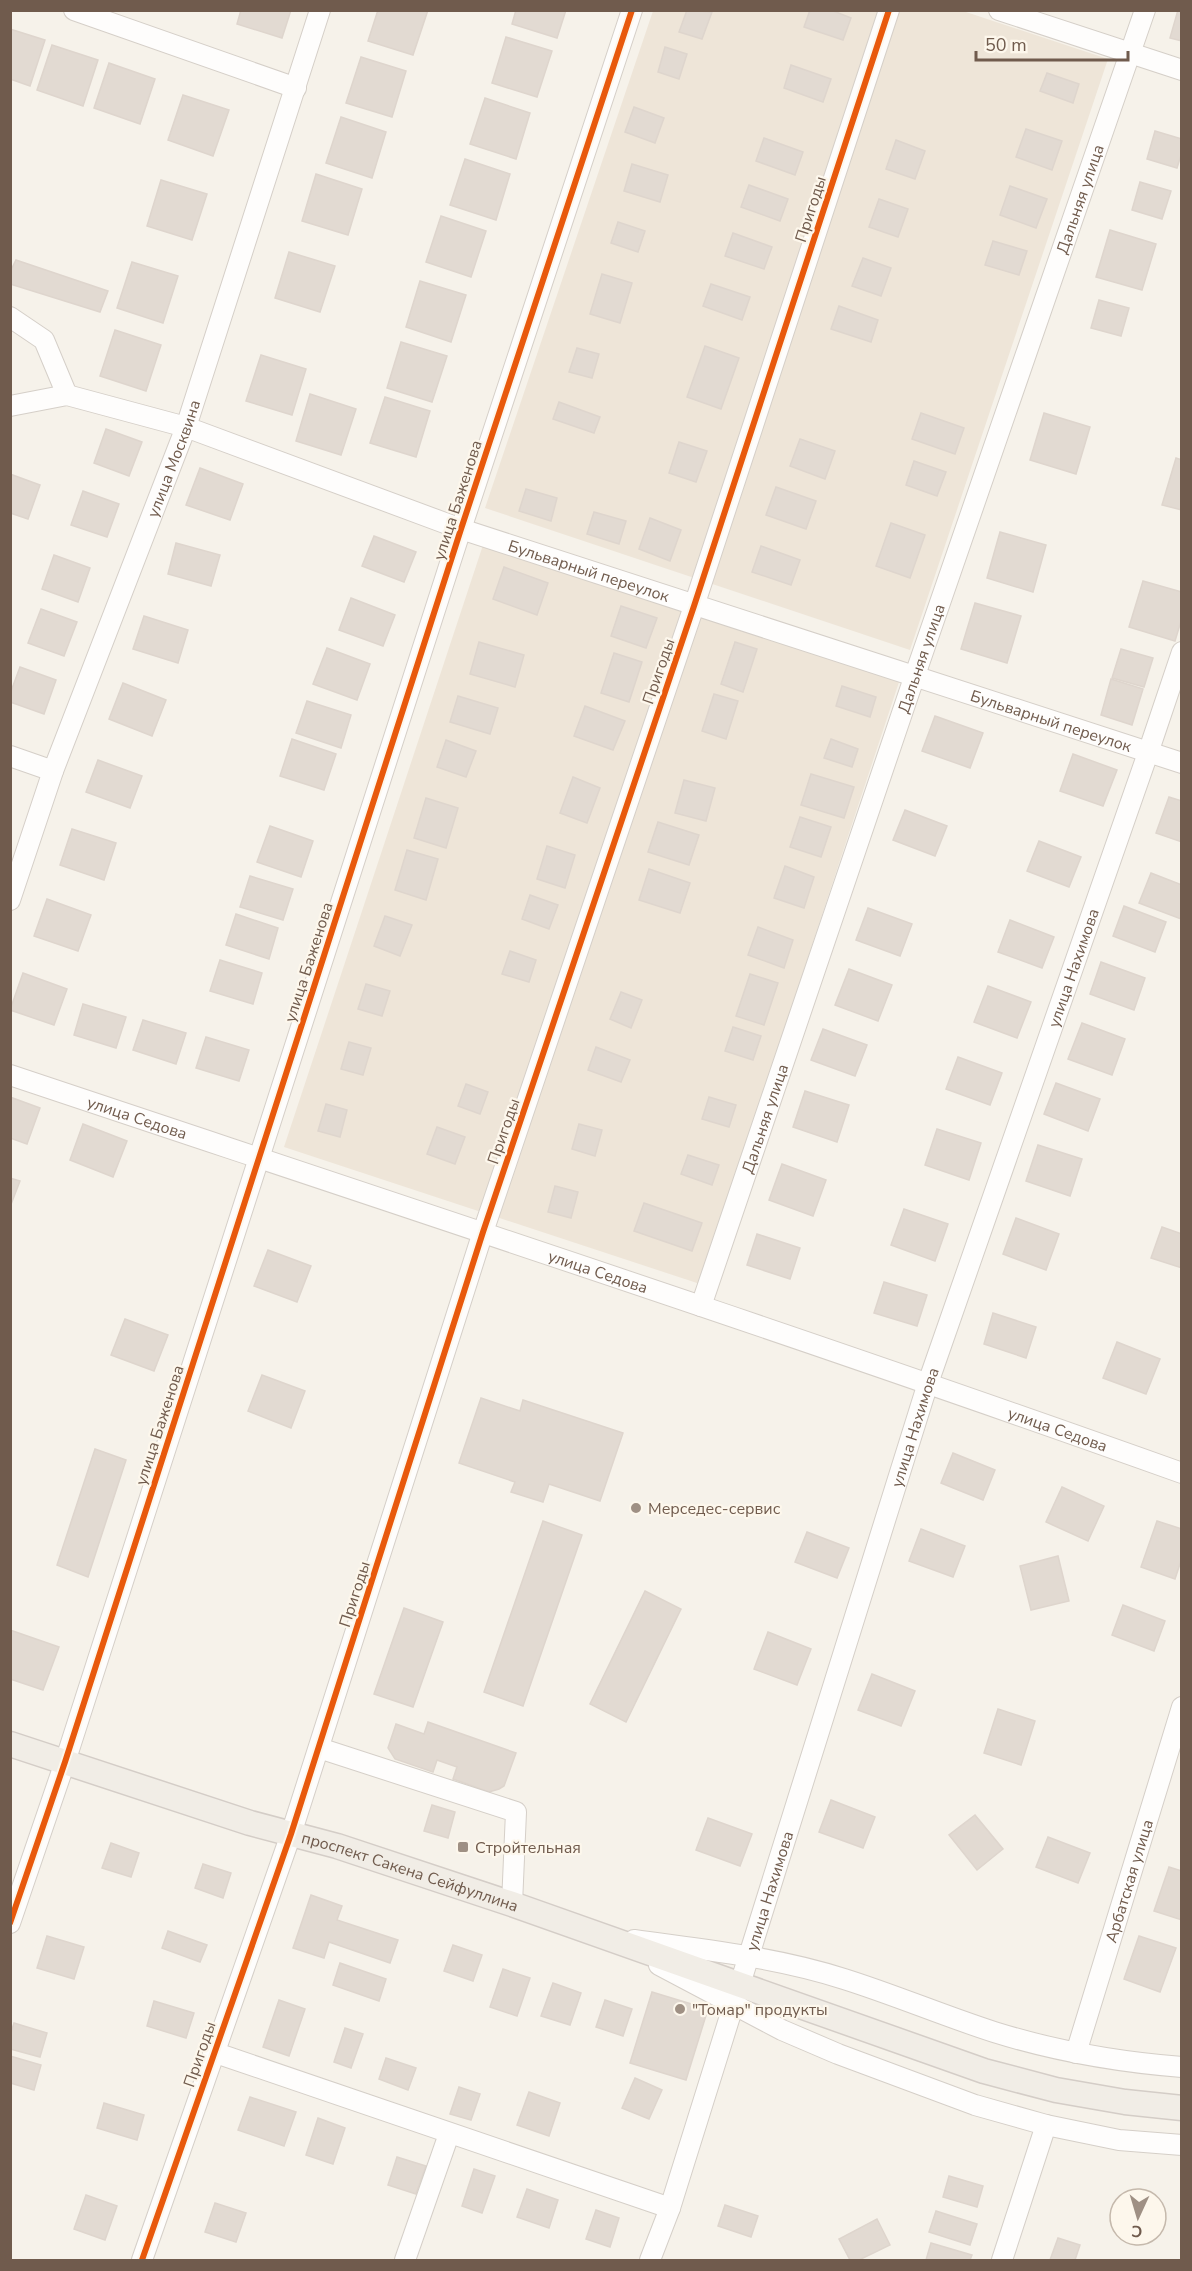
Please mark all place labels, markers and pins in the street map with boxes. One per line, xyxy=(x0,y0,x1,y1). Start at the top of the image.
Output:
place label: Мерседес-сервис xyxy=(648,1498,781,1520)
marker: Мерседес-сервис xyxy=(629,1501,643,1515)
place label: Стройтельная xyxy=(475,1837,581,1859)
marker: Стройтельная xyxy=(456,1840,470,1854)
place label: "Томар" продукты xyxy=(692,1999,828,2021)
marker: "Томар" продукты xyxy=(673,2002,687,2016)

